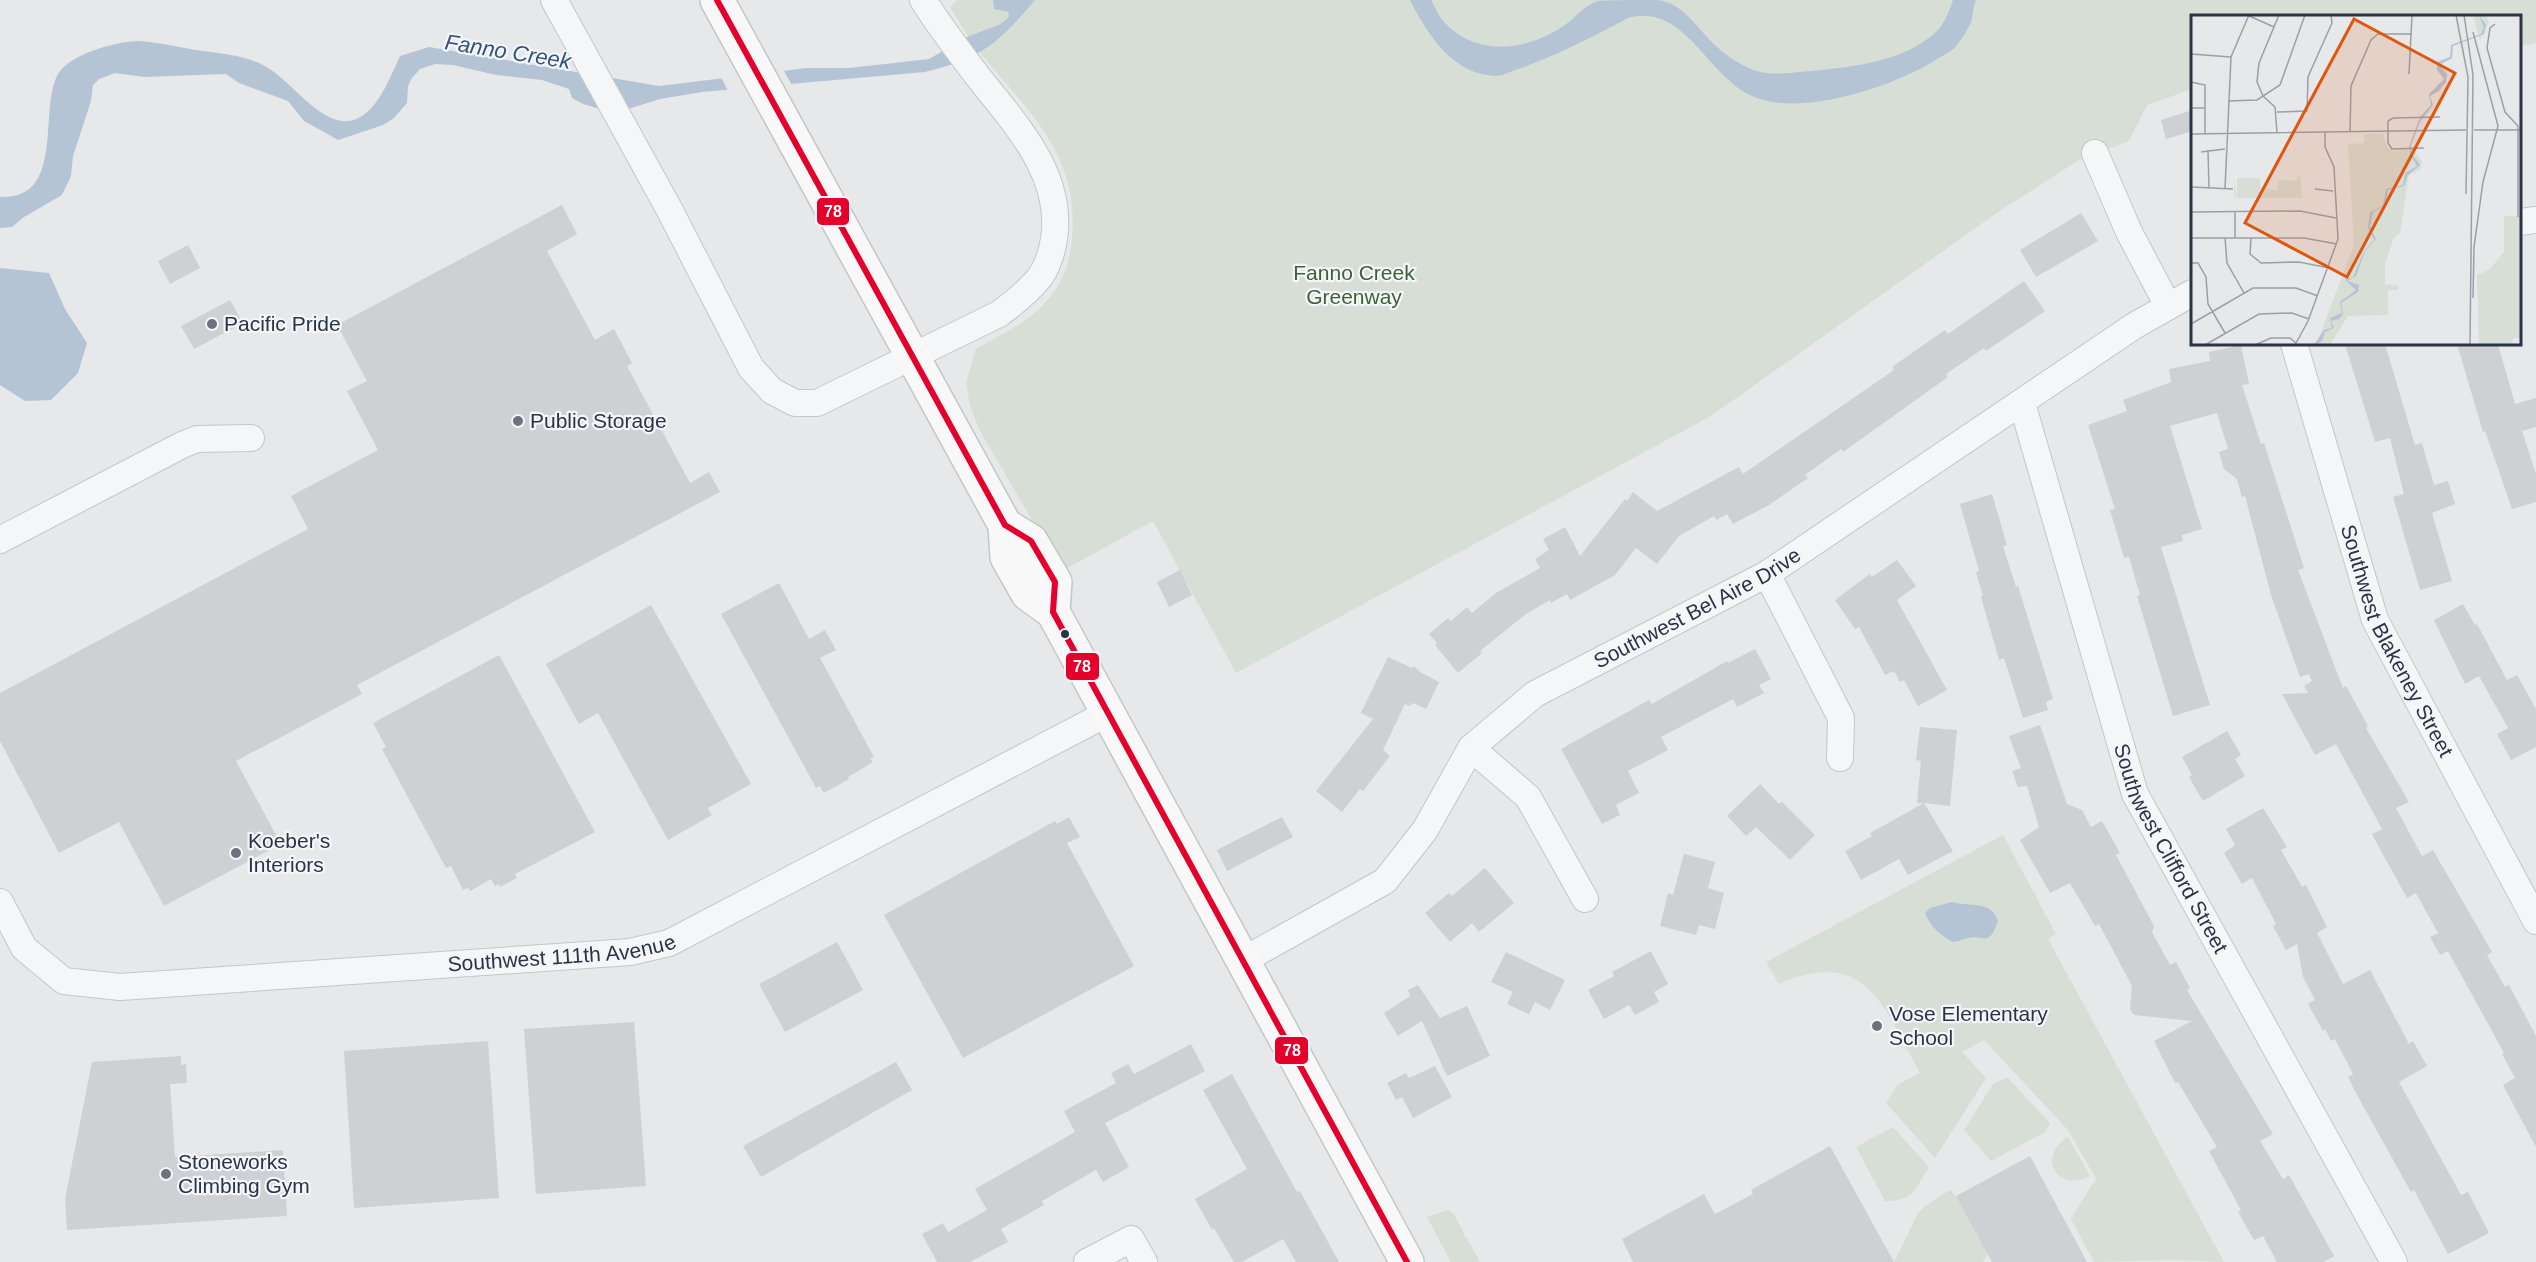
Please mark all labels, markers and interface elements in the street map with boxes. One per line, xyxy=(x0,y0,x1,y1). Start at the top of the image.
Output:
inset map xyxy=(2191,15,2521,345)
water label: Fanno Creek xyxy=(443,29,574,74)
line badge: 78 xyxy=(816,197,850,226)
text: 78 xyxy=(824,203,842,220)
park label: Fanno Creek Greenway xyxy=(1293,261,1415,308)
place label: Pacific Pride xyxy=(224,312,341,335)
marker: Pacific Pride xyxy=(205,317,219,331)
place label: Public Storage xyxy=(530,409,667,432)
marker: Public Storage xyxy=(511,414,525,428)
street label: Southwest Blakeney Street xyxy=(2337,522,2458,761)
street label: Southwest Bel Aire Drive xyxy=(1590,543,1805,673)
unlabelled marker xyxy=(1059,628,1071,640)
line badge: 78 xyxy=(1065,652,1100,681)
text: 78 xyxy=(1073,658,1091,675)
street label: Southwest Clifford Street xyxy=(2110,741,2233,957)
place label: Koeber's Interiors xyxy=(248,829,330,876)
marker: Koeber's Interiors xyxy=(229,846,243,860)
street label: Southwest 111th Avenue xyxy=(447,929,680,975)
place label: Vose Elementary School xyxy=(1889,1002,2048,1049)
marker: Vose Elementary School xyxy=(1870,1019,1884,1033)
line badge: 78 xyxy=(1274,1036,1309,1065)
text: 78 xyxy=(1283,1042,1301,1059)
place label: Stoneworks Climbing Gym xyxy=(178,1150,310,1197)
marker: Stoneworks Climbing Gym xyxy=(159,1167,173,1181)

